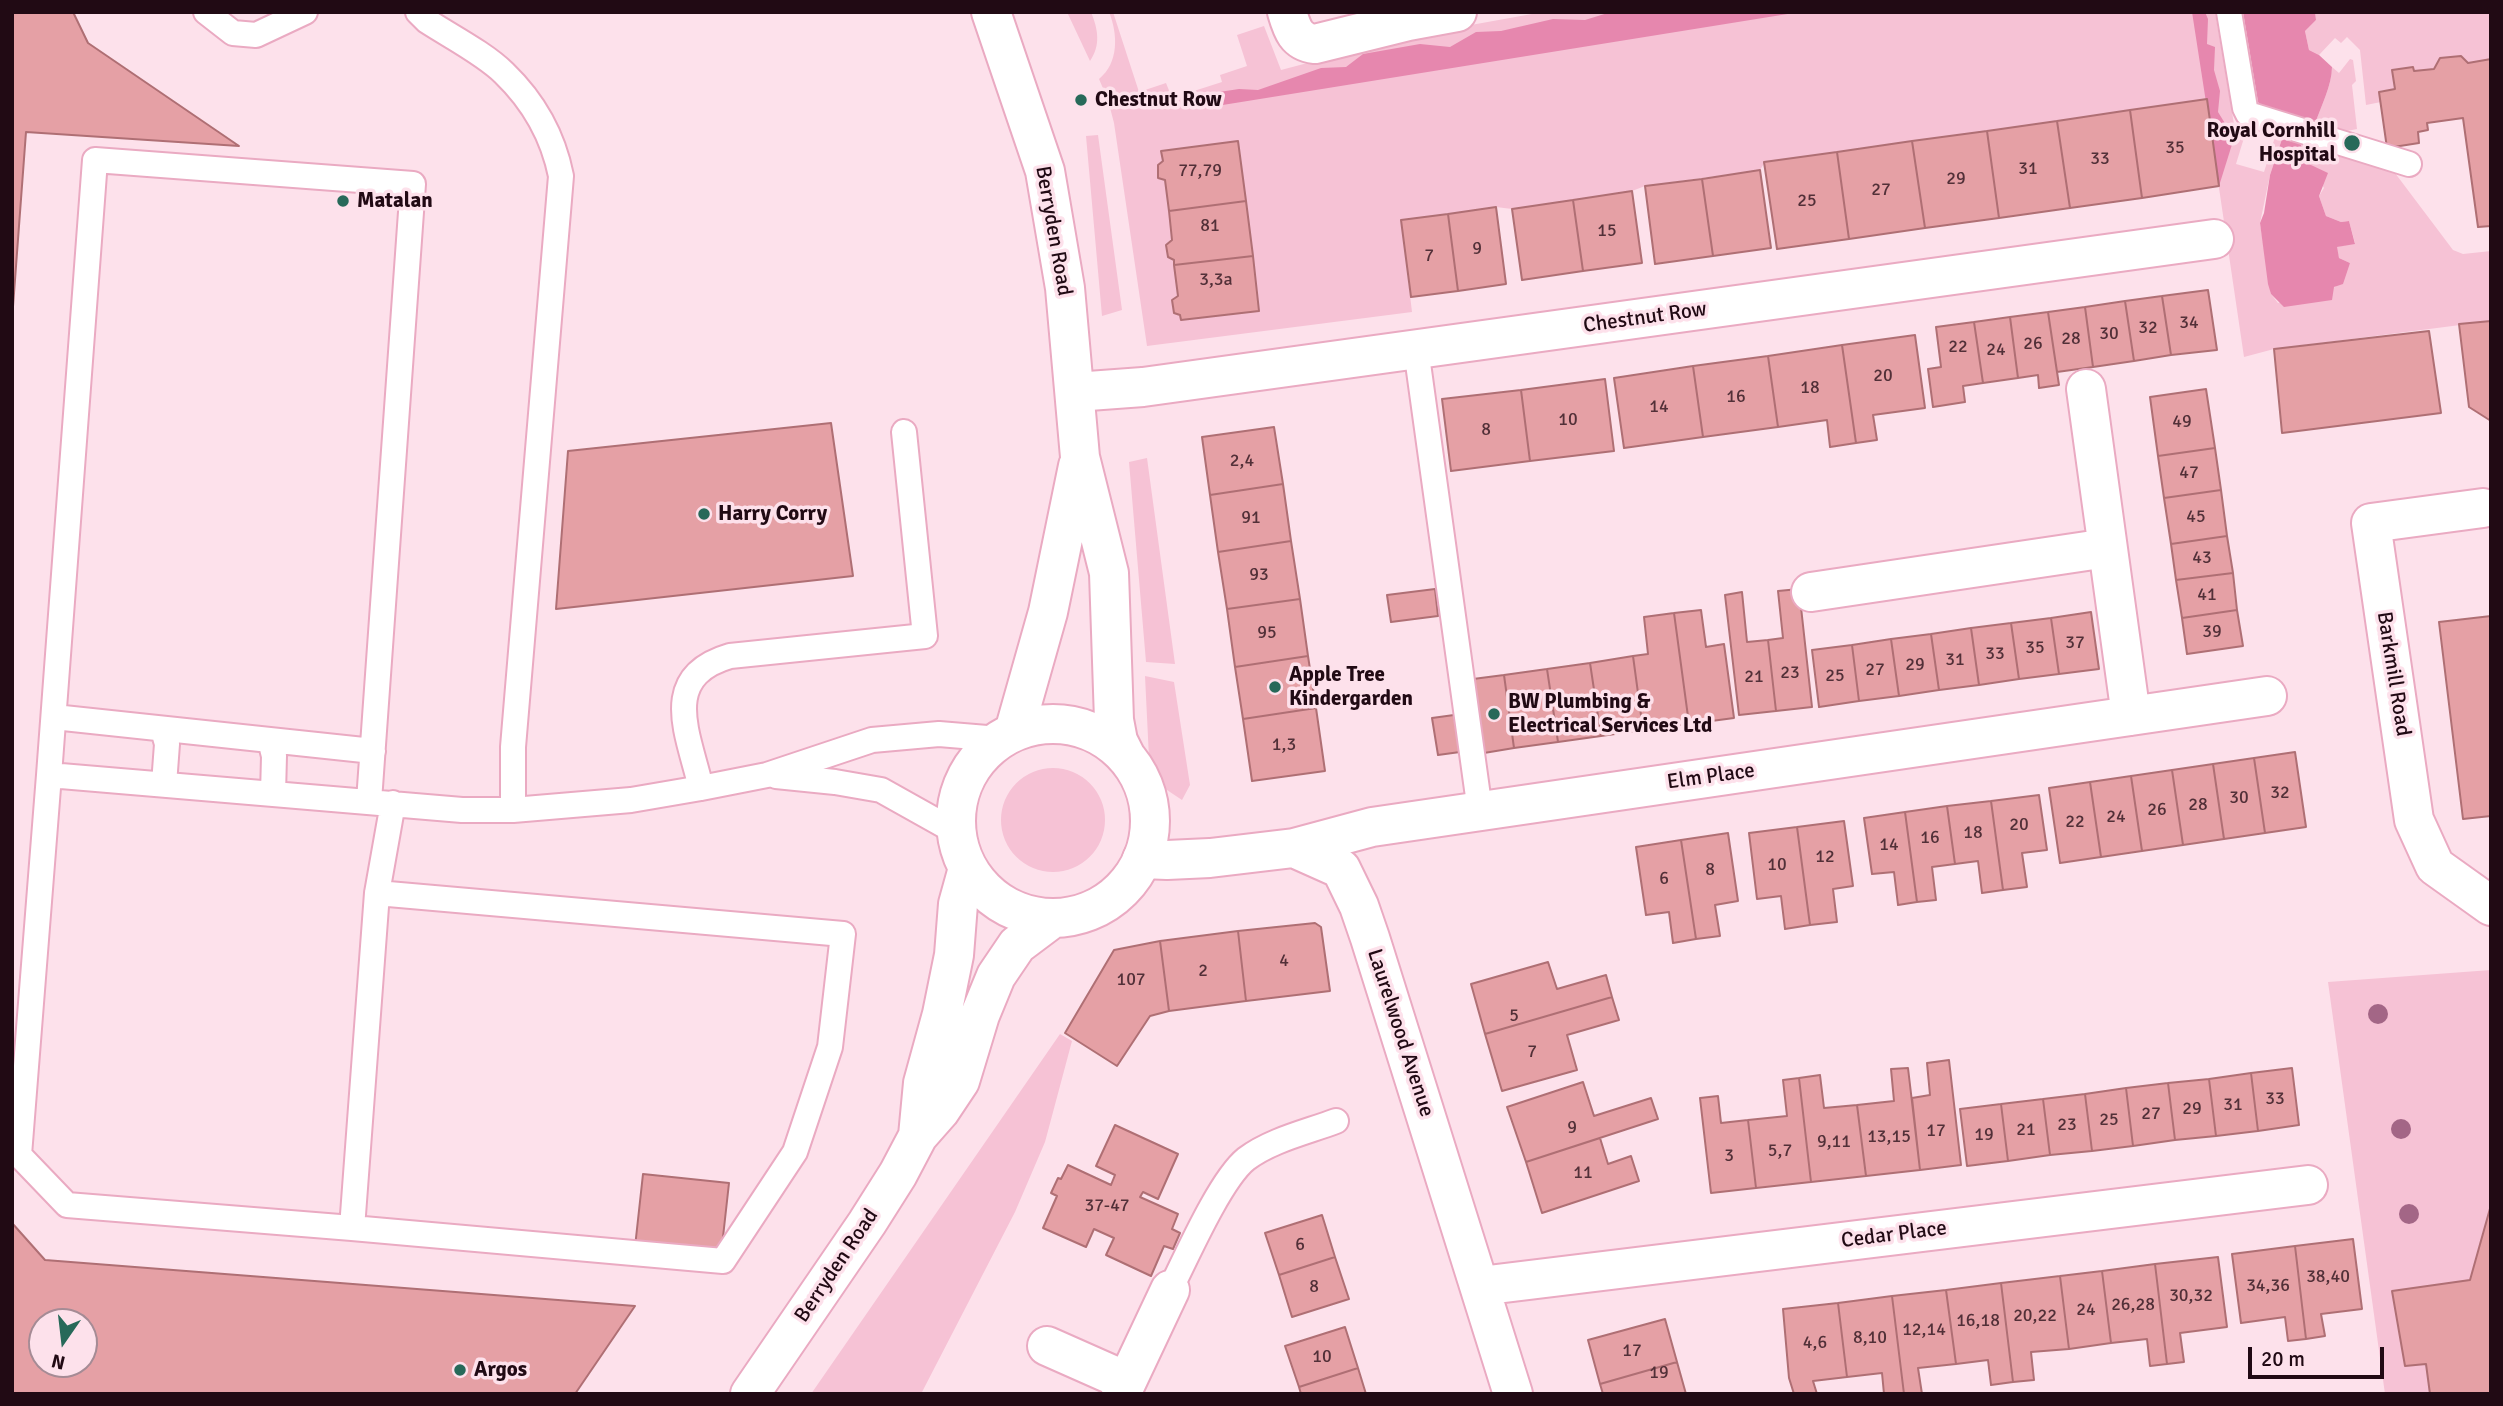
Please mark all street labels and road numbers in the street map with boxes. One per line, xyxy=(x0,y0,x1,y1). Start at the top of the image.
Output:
street label: Berryden Road xyxy=(1029,164,1077,298)
street label: Chestnut Row xyxy=(1582,297,1708,339)
street label: Barkmill Road xyxy=(2371,610,2415,738)
street label: Elm Place xyxy=(1665,758,1757,796)
street label: Laurelwood Avenue xyxy=(1361,946,1439,1120)
street label: Berryden Road xyxy=(790,1204,884,1328)
street label: Cedar Place xyxy=(1840,1216,1948,1254)

